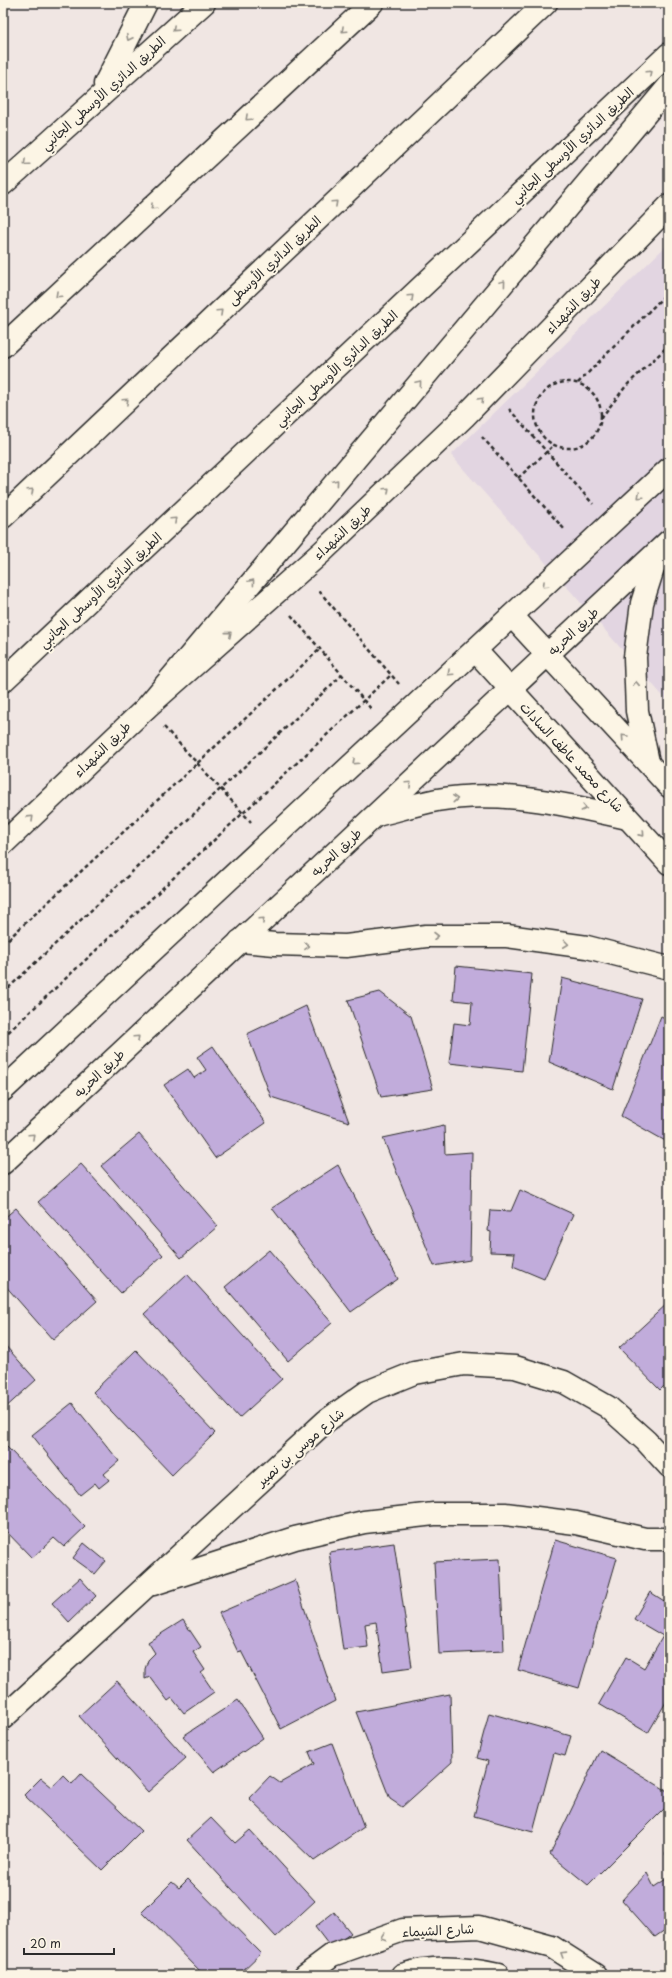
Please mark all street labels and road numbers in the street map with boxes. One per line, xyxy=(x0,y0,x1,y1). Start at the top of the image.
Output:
street label: الطريق الدائري الأوسطى الجانبي xyxy=(36,31,171,156)
street label: الطريق الدائري الأوسطى الجانبي xyxy=(506,82,640,209)
street label: الطريق الدائري الأوسطى xyxy=(222,211,326,309)
street label: طريق الشهداء xyxy=(540,272,605,338)
street label: الطريق الدائري الأوسطى الجانبي xyxy=(270,305,404,432)
street label: طريق الشهداء xyxy=(308,500,375,564)
street label: الطريق الدائري الأوسطى الجانبي xyxy=(34,527,168,654)
street label: طريق الحريه xyxy=(543,602,602,659)
street label: شارع محمد عاطف السادات xyxy=(515,697,629,817)
street label: طريق الشهداء xyxy=(69,716,135,781)
street label: طريق الحريه xyxy=(306,823,365,880)
street label: طريق الحريه xyxy=(69,1044,128,1101)
street label: شارع موسى بن نصير xyxy=(251,1403,348,1491)
street label: شارع الشيماء xyxy=(401,1918,475,1942)

